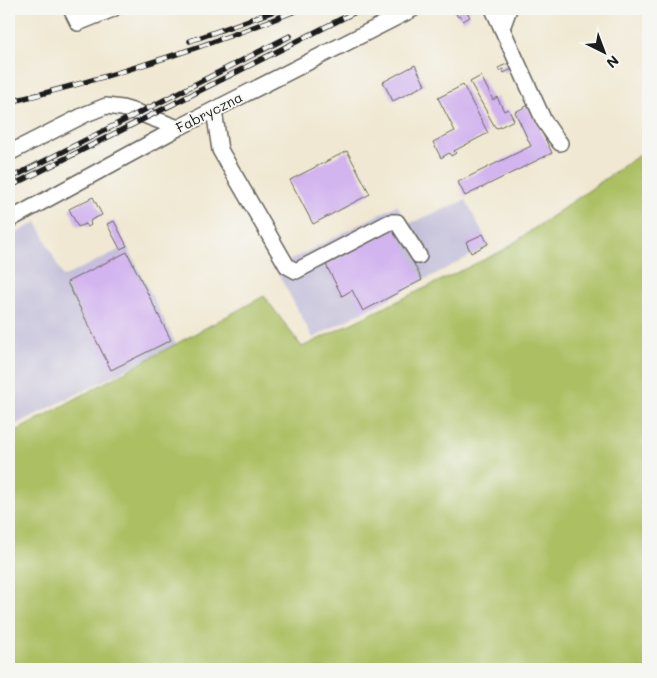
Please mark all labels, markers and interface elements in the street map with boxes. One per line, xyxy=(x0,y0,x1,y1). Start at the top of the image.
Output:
north arrow xyxy=(580,28,630,78)
text: N xyxy=(603,51,623,73)
street label: Fabryczna xyxy=(172,87,246,137)

